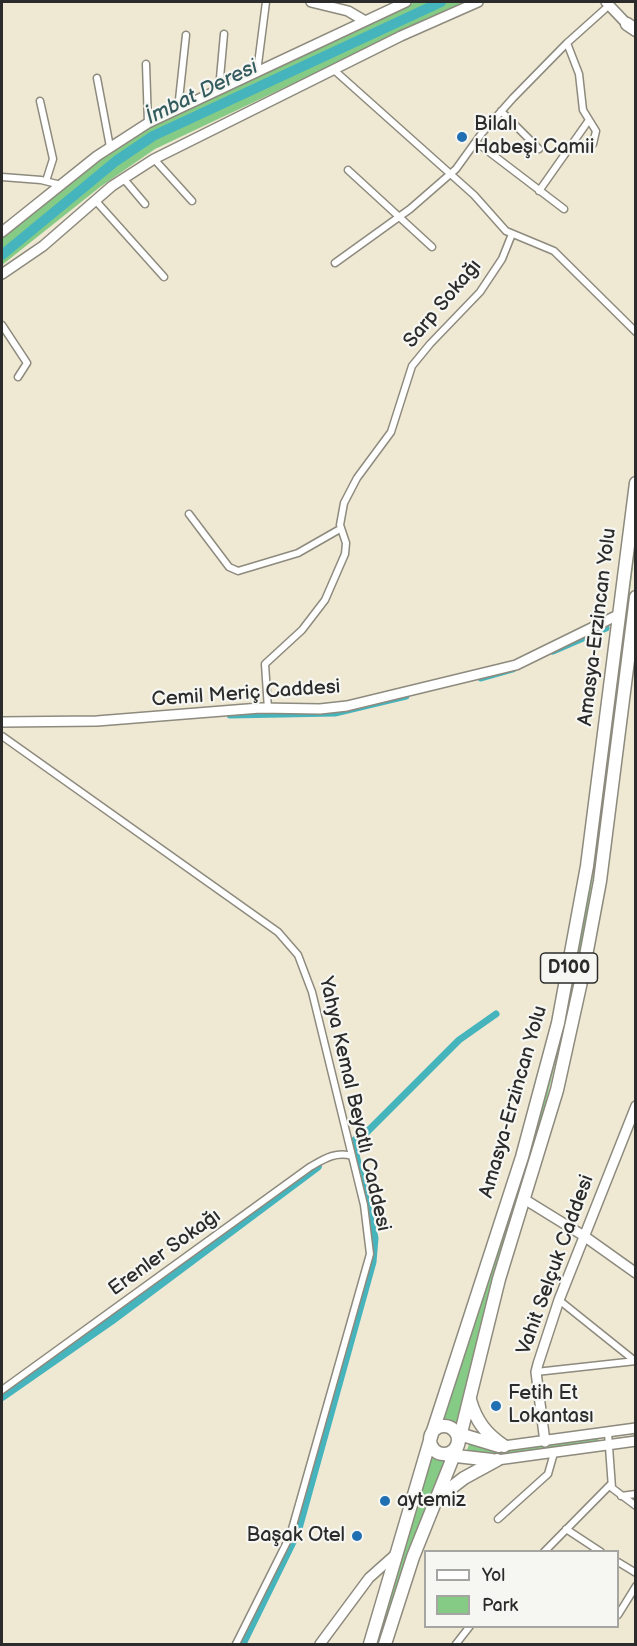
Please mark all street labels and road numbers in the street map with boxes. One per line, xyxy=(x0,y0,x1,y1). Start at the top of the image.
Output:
street label: Sarp Sokağı xyxy=(399,255,487,353)
street label: Amasya-Erzincan Yolu xyxy=(574,527,622,727)
street label: Cemil Meriç Caddesi xyxy=(151,675,341,713)
road number: D100 xyxy=(540,953,598,983)
street label: Yahya Kemal Beyatlı Caddesi xyxy=(313,974,395,1234)
street label: Amasya-Erzincan Yolu xyxy=(475,1003,553,1201)
street label: Vahit Selçuk Caddesi xyxy=(512,1172,600,1358)
street label: Erenler Sokağı xyxy=(104,1204,226,1302)

